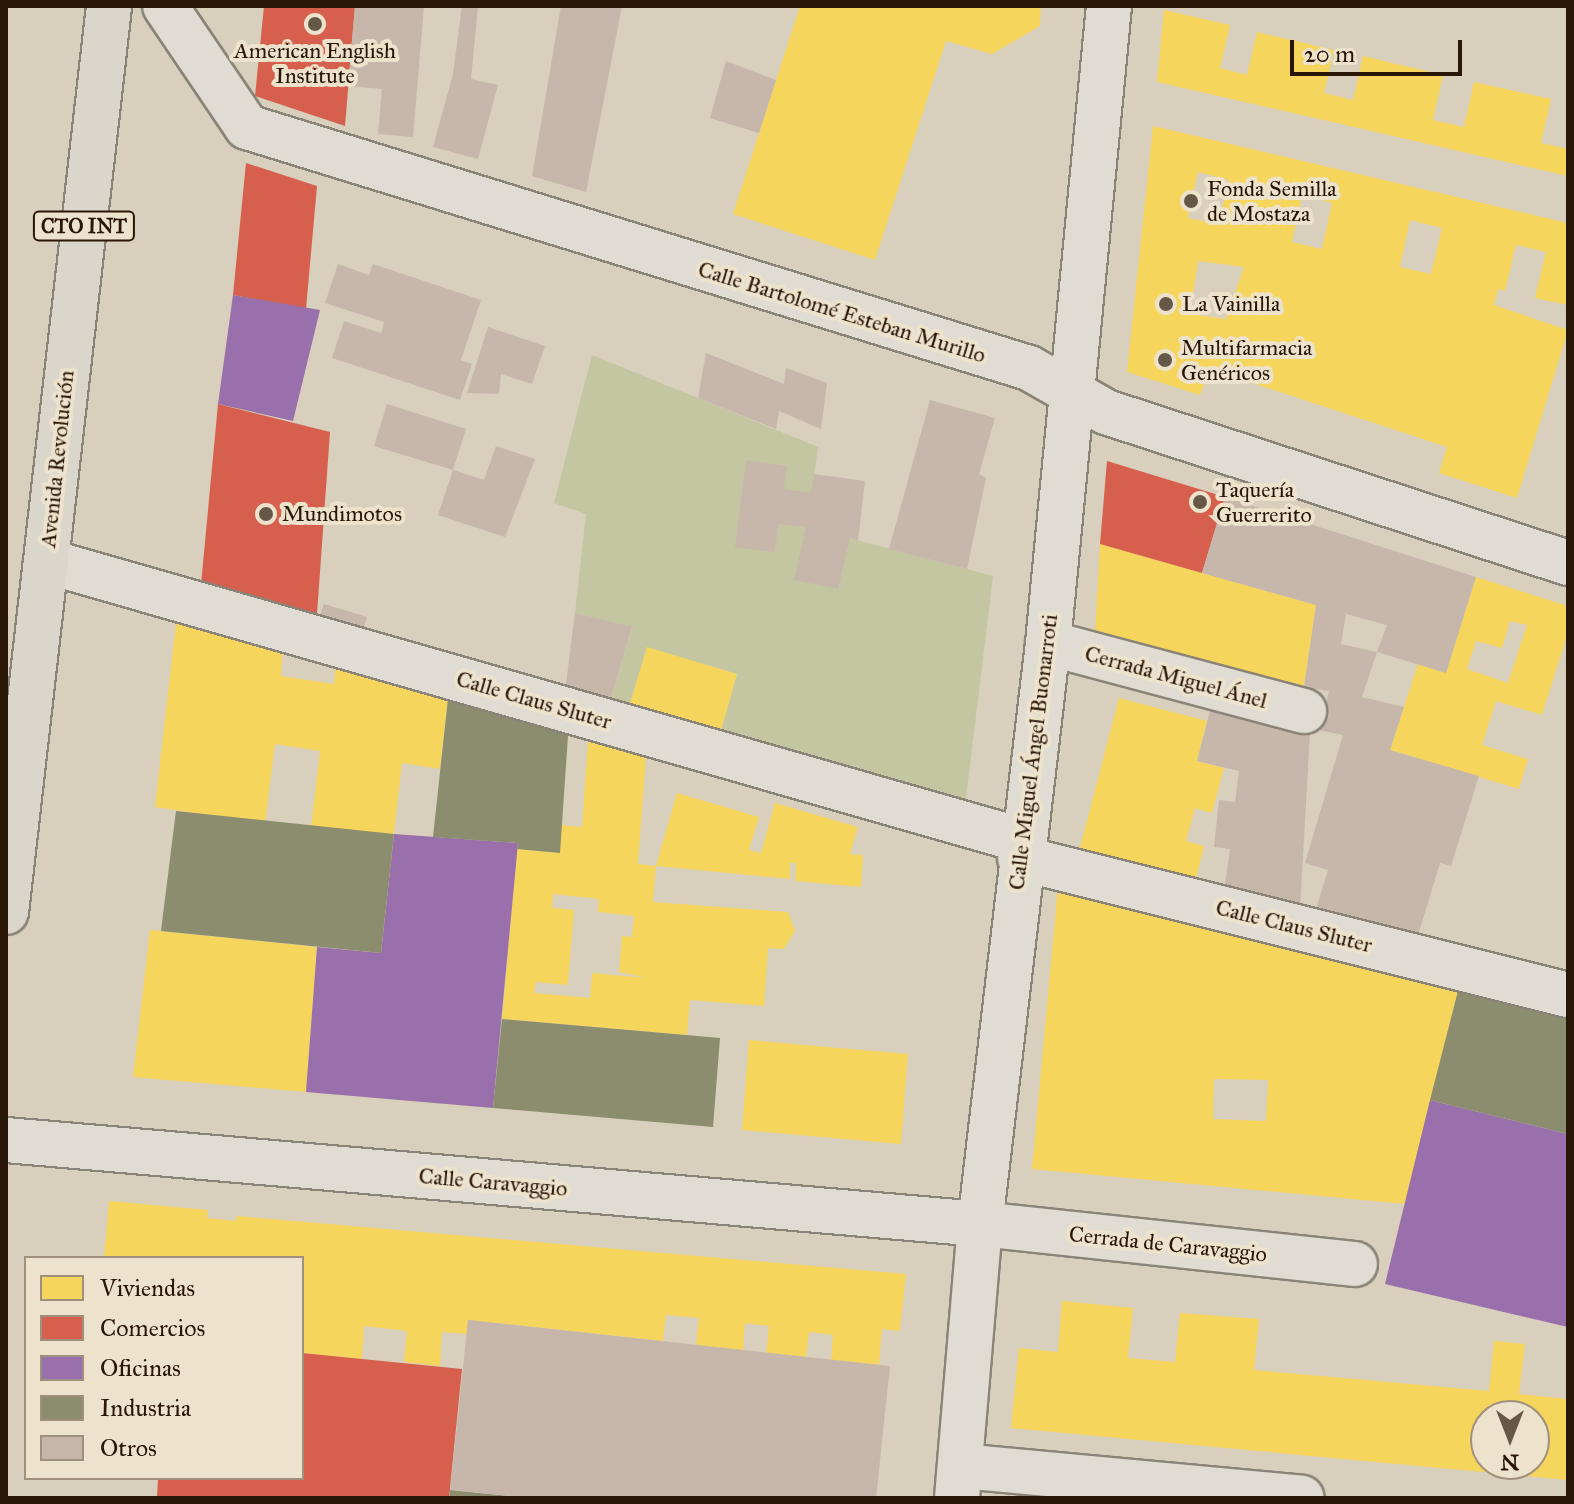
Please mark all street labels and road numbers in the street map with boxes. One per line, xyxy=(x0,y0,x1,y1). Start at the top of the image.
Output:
road number: CTO INT xyxy=(32,210,136,242)
street label: Calle Bartolomé Esteban Murillo xyxy=(695,256,989,368)
street label: Avenida Revolución xyxy=(35,369,79,549)
street label: Calle Miguel Ángel Buonarroti xyxy=(1003,613,1063,891)
street label: Cerrada Miguel Ánel xyxy=(1082,640,1270,714)
street label: Calle Claus Sluter xyxy=(453,665,615,735)
street label: Calle Claus Sluter xyxy=(1213,894,1375,958)
street label: Calle Caravaggio xyxy=(418,1162,568,1202)
street label: Cerrada de Caravaggio xyxy=(1068,1220,1268,1268)

